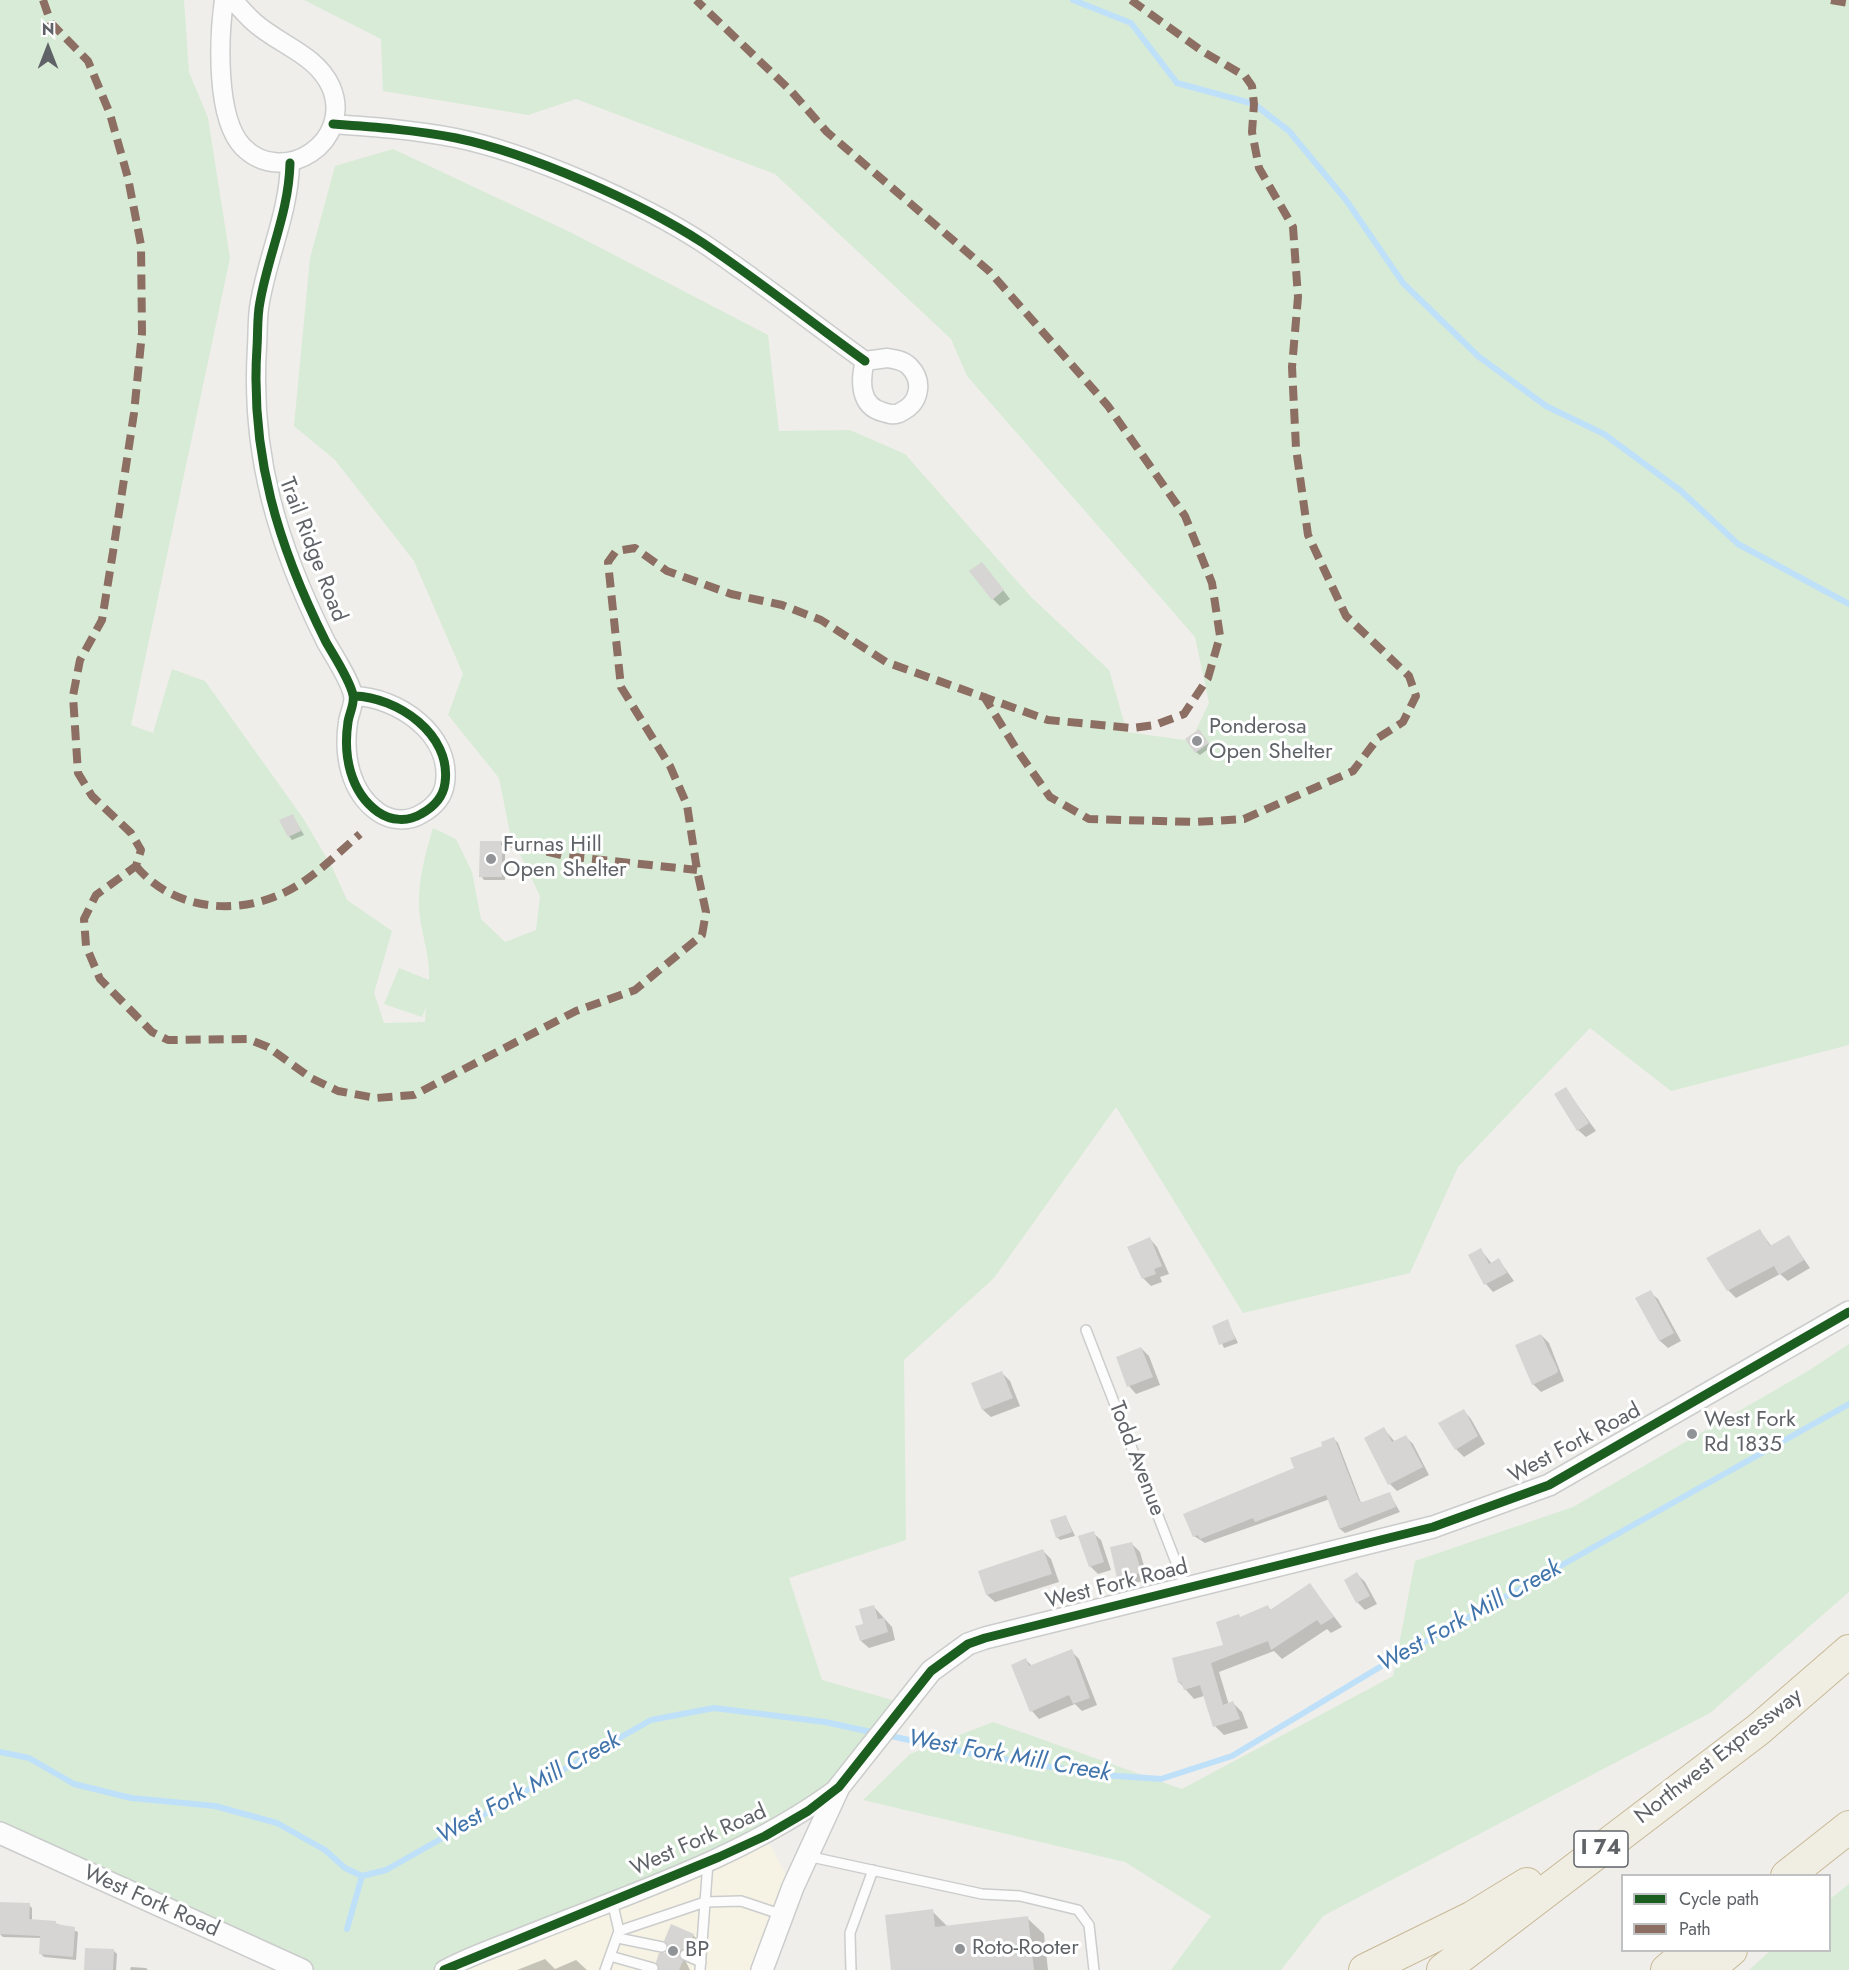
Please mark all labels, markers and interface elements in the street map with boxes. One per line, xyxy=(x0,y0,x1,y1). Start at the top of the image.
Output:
north arrow xyxy=(18,18,78,78)
text: N xyxy=(42,18,54,41)
street label: Trail Ridge Road xyxy=(272,474,352,626)
place label: Ponderosa Open Shelter xyxy=(1209,715,1333,766)
marker: Ponderosa Open Shelter xyxy=(1190,734,1204,748)
place label: Furnas Hill Open Shelter xyxy=(503,833,627,884)
marker: Furnas Hill Open Shelter xyxy=(484,852,498,866)
street label: Todd Avenue xyxy=(1102,1398,1170,1520)
street label: West Fork Road xyxy=(1504,1398,1646,1490)
place label: West Fork Rd 1835 xyxy=(1704,1408,1796,1460)
marker: West Fork Rd 1835 xyxy=(1685,1427,1699,1441)
street label: West Fork Road xyxy=(1043,1555,1191,1615)
water label: West Fork Mill Creek xyxy=(1373,1555,1567,1679)
street label: Northwest Expressway xyxy=(1630,1683,1808,1831)
water label: West Fork Mill Creek xyxy=(905,1725,1113,1789)
water label: West Fork Mill Creek xyxy=(432,1727,626,1851)
street label: West Fork Road xyxy=(627,1799,771,1883)
road number: I 74 xyxy=(1574,1831,1628,1867)
street label: West Fork Road xyxy=(79,1860,223,1944)
legend xyxy=(1621,1874,1831,1952)
text: Cycle path xyxy=(1679,1886,1759,1912)
text: Path xyxy=(1679,1916,1711,1942)
place label: Roto-Rooter xyxy=(972,1936,1079,1962)
place label: BP xyxy=(685,1938,709,1964)
marker: Roto-Rooter xyxy=(953,1942,967,1956)
marker: BP xyxy=(666,1944,680,1958)

